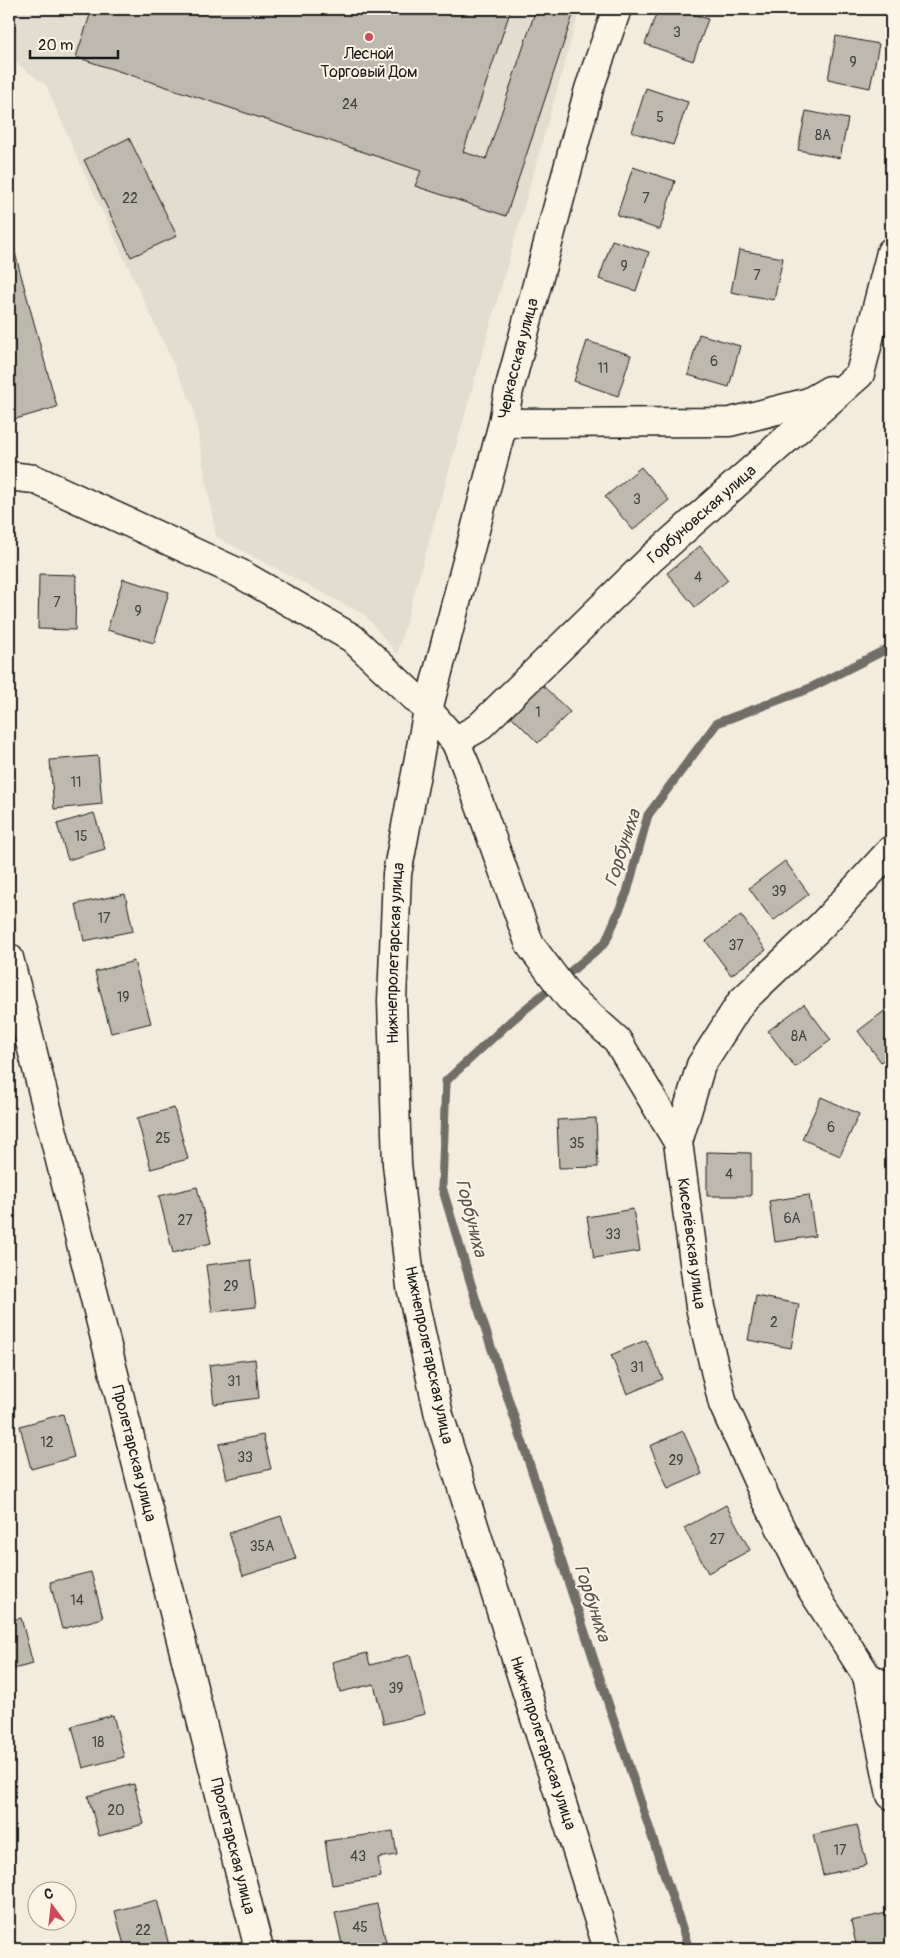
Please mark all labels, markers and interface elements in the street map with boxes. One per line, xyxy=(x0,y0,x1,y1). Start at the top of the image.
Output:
house number: 3 xyxy=(673,24,681,41)
scale bar xyxy=(30,28,118,60)
marker: Лесной Торговый Дом xyxy=(363,31,375,43)
text: 20 m xyxy=(38,36,73,55)
place label: Лесной Торговый Дом xyxy=(320,44,418,82)
house number: 9 xyxy=(849,54,857,71)
house number: 24 xyxy=(342,96,358,113)
house number: 5 xyxy=(656,109,664,126)
house number: 8А xyxy=(815,127,831,144)
house number: 22 xyxy=(122,190,138,207)
house number: 7 xyxy=(642,190,650,207)
house number: 9 xyxy=(620,258,628,275)
house number: 7 xyxy=(753,267,761,284)
street label: Черкасская улица xyxy=(494,296,543,420)
house number: 6 xyxy=(710,353,718,370)
house number: 11 xyxy=(598,360,608,377)
street label: Горбуновская улица xyxy=(643,461,760,568)
house number: 3 xyxy=(633,491,641,508)
house number: 4 xyxy=(694,569,702,586)
house number: 7 xyxy=(53,594,61,611)
house number: 9 xyxy=(134,603,142,620)
house number: 1 xyxy=(535,704,541,721)
house number: 11 xyxy=(71,774,81,791)
water label: Горбуниха xyxy=(600,805,647,889)
house number: 15 xyxy=(74,828,88,845)
street label: Нижнепролетарская улица xyxy=(382,861,409,1044)
house number: 39 xyxy=(771,883,787,900)
house number: 17 xyxy=(98,910,111,927)
house number: 37 xyxy=(728,937,744,954)
house number: 19 xyxy=(117,989,129,1006)
house number: 8А xyxy=(791,1028,807,1045)
house number: 6 xyxy=(827,1119,835,1136)
house number: 25 xyxy=(155,1130,171,1147)
house number: 35 xyxy=(569,1135,585,1152)
house number: 4 xyxy=(725,1166,733,1183)
water label: Горбуниха xyxy=(450,1177,492,1261)
street label: Киселёвская улица xyxy=(673,1177,710,1310)
house number: 6А xyxy=(783,1210,801,1227)
house number: 27 xyxy=(177,1212,193,1229)
house number: 33 xyxy=(605,1226,621,1243)
street label: Нижнепролетарская улица xyxy=(400,1264,458,1446)
house number: 29 xyxy=(223,1278,239,1295)
house number: 2 xyxy=(770,1314,778,1331)
house number: 31 xyxy=(630,1359,644,1376)
house number: 31 xyxy=(227,1373,241,1390)
street label: Пролетарская улица xyxy=(107,1383,161,1524)
house number: 12 xyxy=(40,1434,54,1451)
house number: 33 xyxy=(237,1449,253,1466)
house number: 29 xyxy=(668,1452,684,1469)
house number: 27 xyxy=(709,1531,725,1548)
house number: 35А xyxy=(250,1538,274,1555)
water label: Горбуниха xyxy=(569,1562,616,1646)
house number: 14 xyxy=(70,1592,84,1609)
street label: Нижнепролетарская улица xyxy=(505,1654,581,1832)
house number: 39 xyxy=(388,1680,404,1697)
house number: 18 xyxy=(92,1734,104,1751)
street label: Пролетарская улица xyxy=(206,1776,260,1916)
house number: 20 xyxy=(107,1802,125,1819)
house number: 17 xyxy=(834,1842,847,1859)
house number: 43 xyxy=(350,1848,366,1865)
north arrow xyxy=(28,1880,78,1930)
text: С xyxy=(42,1885,55,1903)
house number: 45 xyxy=(352,1919,368,1936)
house number: 22 xyxy=(135,1922,151,1939)

